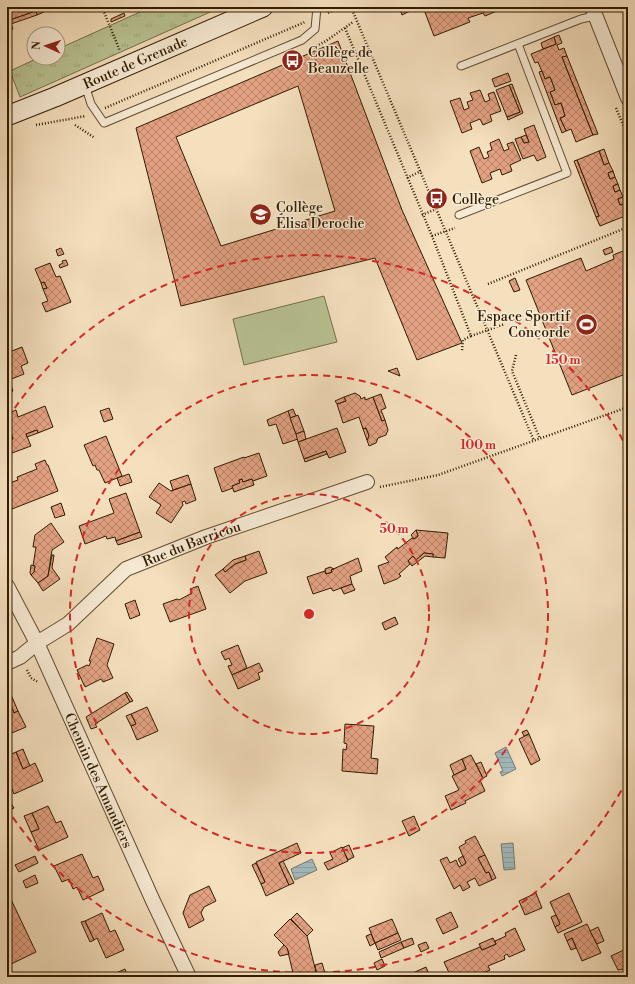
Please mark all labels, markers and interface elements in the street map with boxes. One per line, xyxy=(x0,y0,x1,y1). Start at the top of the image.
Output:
north arrow xyxy=(26,26,66,66)
street label: Route de Grenade xyxy=(81,33,191,94)
text: N xyxy=(30,41,44,50)
place label: Collège de Beauzelle xyxy=(307,44,373,78)
bus stop icon: Collège de Beauzelle xyxy=(280,47,306,73)
bus stop icon: Collège xyxy=(424,186,450,212)
place label: Collège xyxy=(452,191,499,209)
place label: Collège Élisa Deroche xyxy=(276,199,365,233)
school or university icon: Collège Élisa Deroche xyxy=(248,202,274,228)
place label: Espace Sportif Concorde xyxy=(477,308,571,342)
sports icon: Espace Sportif Concorde xyxy=(573,311,599,337)
text: 150 m xyxy=(546,353,580,368)
text: 100 m xyxy=(460,438,496,453)
street label: Rue du Barricou xyxy=(140,518,243,571)
text: 50 m xyxy=(379,522,409,537)
centre of rings xyxy=(302,607,316,621)
street label: Chemin des Amandiers xyxy=(60,710,136,851)

